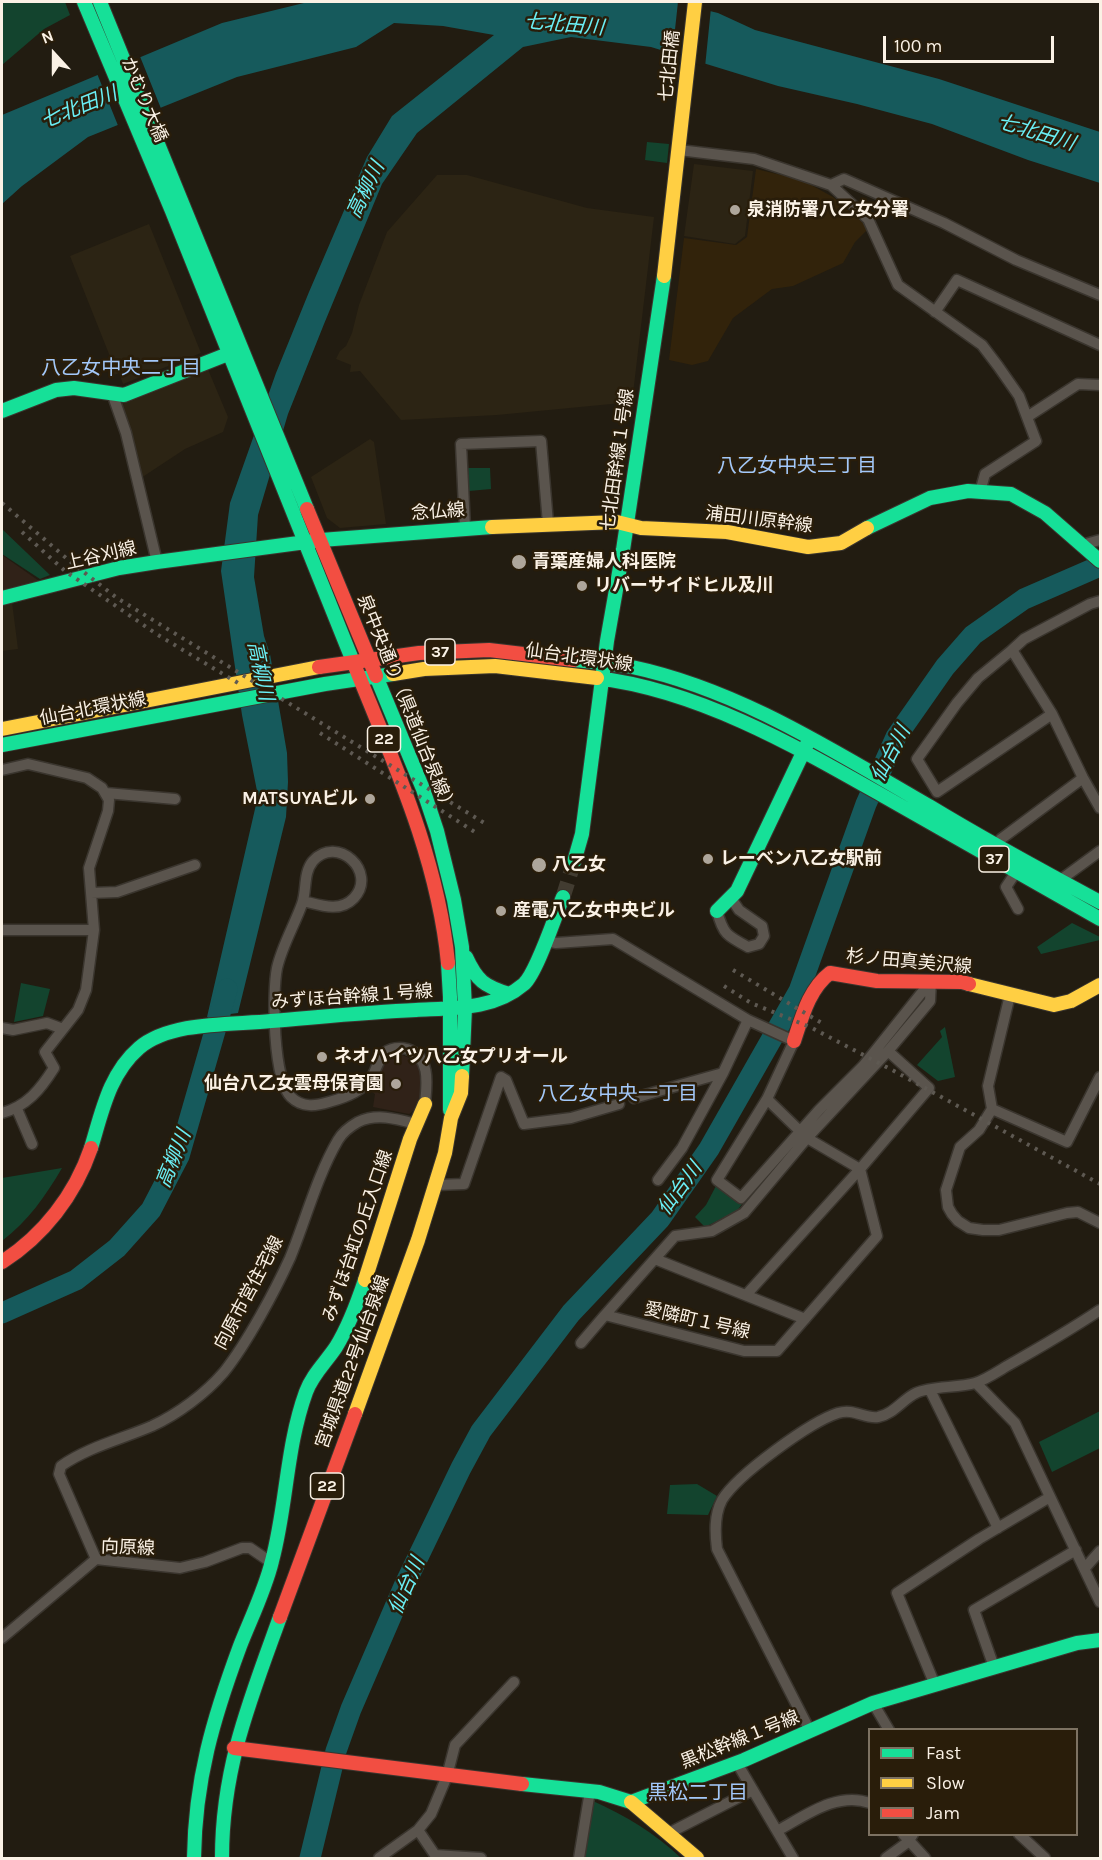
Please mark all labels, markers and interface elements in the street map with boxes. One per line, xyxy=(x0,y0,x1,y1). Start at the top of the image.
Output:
water label: 七北田川 xyxy=(523,10,605,40)
north arrow xyxy=(24,24,84,84)
scale bar xyxy=(886,24,1057,62)
text: N xyxy=(39,26,56,48)
street label: 七北田橋 xyxy=(655,29,685,103)
text: 100 m xyxy=(894,35,942,57)
street label: かむり大橋 xyxy=(116,54,172,146)
water label: 七北田川 xyxy=(37,82,121,134)
water label: 七北田川 xyxy=(994,110,1078,156)
water label: 高柳川 xyxy=(342,158,390,222)
place label: 泉消防署八乙女分署 xyxy=(747,199,909,221)
marker: 泉消防署八乙女分署 xyxy=(728,203,742,217)
district label: 八乙女中央二丁目 xyxy=(41,356,201,380)
street label: 七北田幹線１号線 xyxy=(597,387,639,533)
district label: 八乙女中央三丁目 xyxy=(717,454,877,478)
street label: 念仏線 xyxy=(410,499,466,525)
street label: 浦田川原幹線 xyxy=(704,503,814,537)
street label: 上谷刈線 xyxy=(63,537,139,575)
place label: 青葉産婦人科医院 xyxy=(532,551,676,573)
marker: 青葉産婦人科医院 xyxy=(510,553,528,571)
place label: リバーサイドヒル及川 xyxy=(594,575,774,597)
marker: リバーサイドヒル及川 xyxy=(575,579,589,593)
street label: 泉中央通り（県道仙台泉線） xyxy=(352,591,460,817)
water label: 高柳川 xyxy=(242,639,278,703)
road number: 37 xyxy=(425,639,455,665)
street label: 仙台北環状線 xyxy=(524,640,634,676)
street label: 仙台北環状線 xyxy=(38,688,148,730)
water label: 仙台川 xyxy=(866,722,916,786)
road number: 22 xyxy=(368,726,400,752)
place label: MATSUYAビル xyxy=(242,788,358,810)
marker: MATSUYAビル xyxy=(363,792,377,806)
road number: 37 xyxy=(979,846,1009,872)
place label: レーベン八乙女駅前 xyxy=(720,848,882,870)
marker: レーベン八乙女駅前 xyxy=(701,852,715,866)
place label: 八乙女 xyxy=(552,854,606,876)
marker: 八乙女 xyxy=(530,856,548,874)
place label: 産電八乙女中央ビル xyxy=(513,900,675,922)
marker: 産電八乙女中央ビル xyxy=(494,904,508,918)
street label: 杉ノ田真美沢線 xyxy=(845,946,973,978)
street label: みずほ台幹線１号線 xyxy=(270,981,434,1013)
place label: ネオハイツ八乙女プリオール xyxy=(334,1046,568,1068)
marker: ネオハイツ八乙女プリオール xyxy=(315,1050,329,1064)
place label: 仙台八乙女雲母保育園 xyxy=(204,1073,384,1095)
marker: 仙台八乙女雲母保育園 xyxy=(389,1077,403,1091)
district label: 八乙女中央一丁目 xyxy=(538,1082,698,1106)
water label: 高柳川 xyxy=(152,1127,196,1191)
street label: みずほ台虹の丘入口線 xyxy=(318,1147,398,1325)
water label: 仙台川 xyxy=(653,1158,707,1220)
street label: 向原市営住宅線 xyxy=(210,1232,288,1354)
street label: 宮城県道22号仙台泉線 xyxy=(312,1272,394,1452)
street label: 愛隣町１号線 xyxy=(642,1298,752,1344)
road number: 22 xyxy=(310,1473,344,1499)
street label: 向原線 xyxy=(101,1536,155,1560)
water label: 仙台川 xyxy=(384,1554,430,1618)
street label: 黒松幹線１号線 xyxy=(678,1706,802,1774)
legend xyxy=(868,1728,1078,1836)
text: Fast xyxy=(926,1742,961,1764)
text: Slow xyxy=(926,1772,965,1794)
district label: 黒松二丁目 xyxy=(648,1781,748,1805)
text: Jam xyxy=(926,1802,960,1824)

